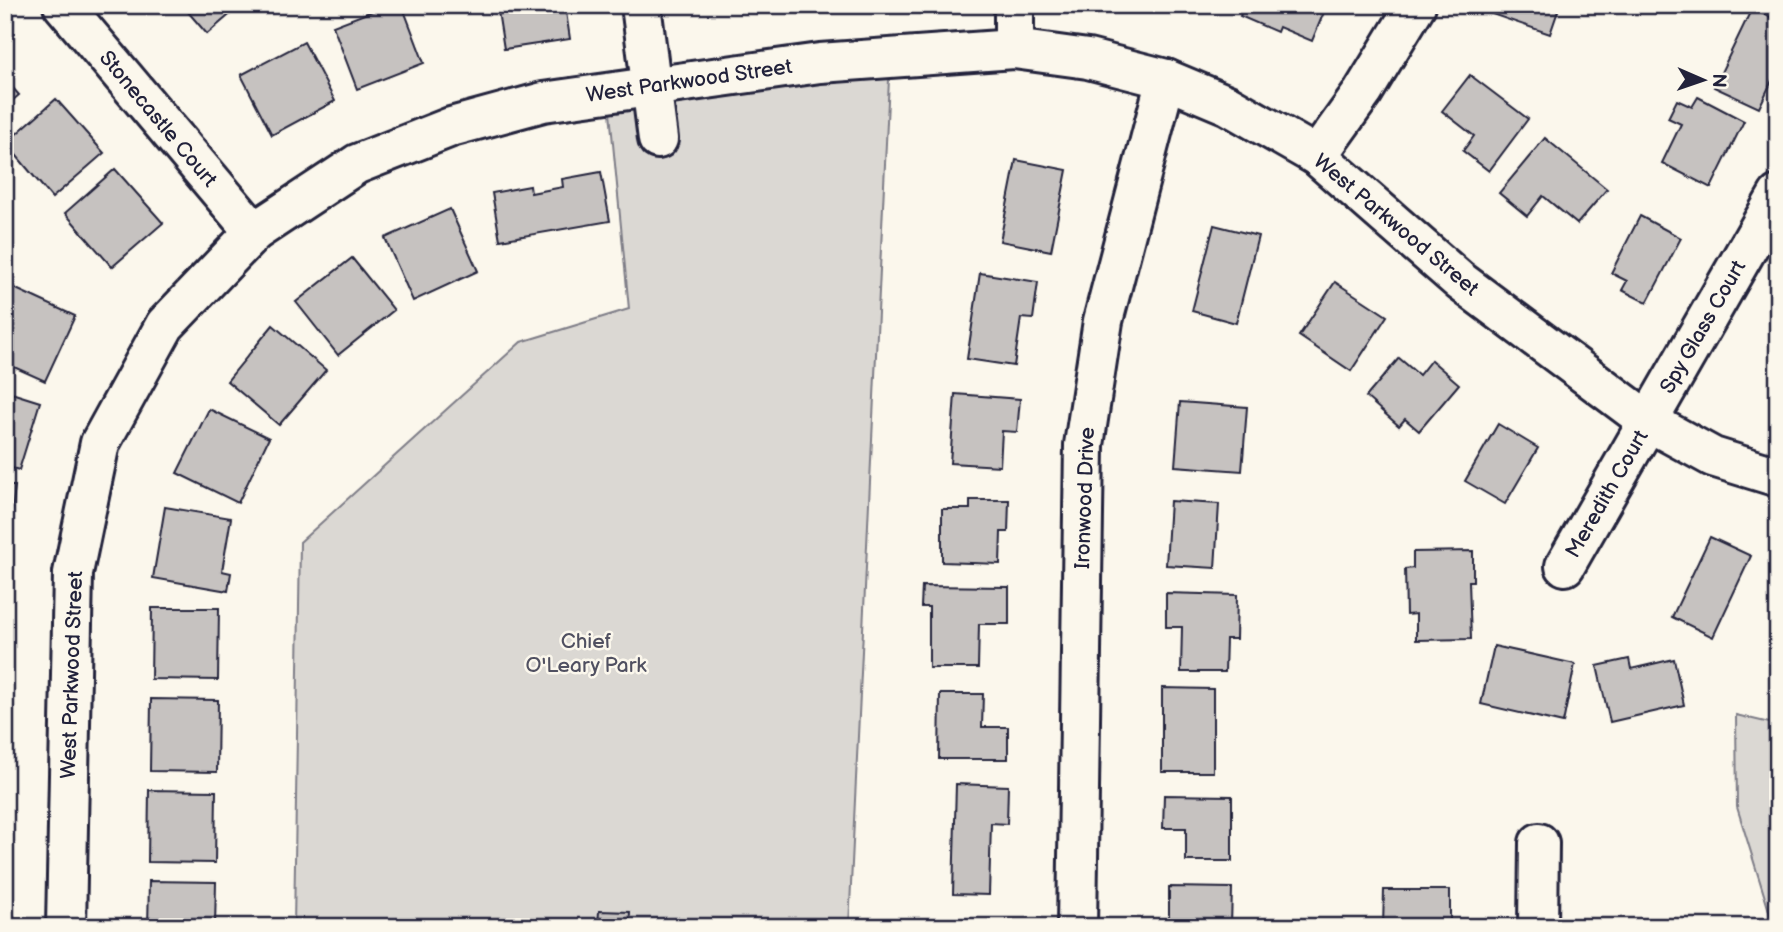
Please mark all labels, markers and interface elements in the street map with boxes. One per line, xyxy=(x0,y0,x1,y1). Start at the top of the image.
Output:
street label: Stonecastle Court xyxy=(94,46,223,193)
north arrow xyxy=(1668,46,1738,116)
street label: West Parkwood Street xyxy=(584,54,794,108)
text: N xyxy=(1707,73,1730,88)
street label: West Parkwood Street xyxy=(1308,149,1484,302)
street label: Spy Glass Court xyxy=(1655,255,1752,398)
street label: Meredith Court xyxy=(1560,425,1654,562)
street label: Ironwood Drive xyxy=(1070,427,1100,569)
street label: West Parkwood Street xyxy=(56,570,88,779)
park label: Chief O'Leary Park xyxy=(525,629,647,678)

